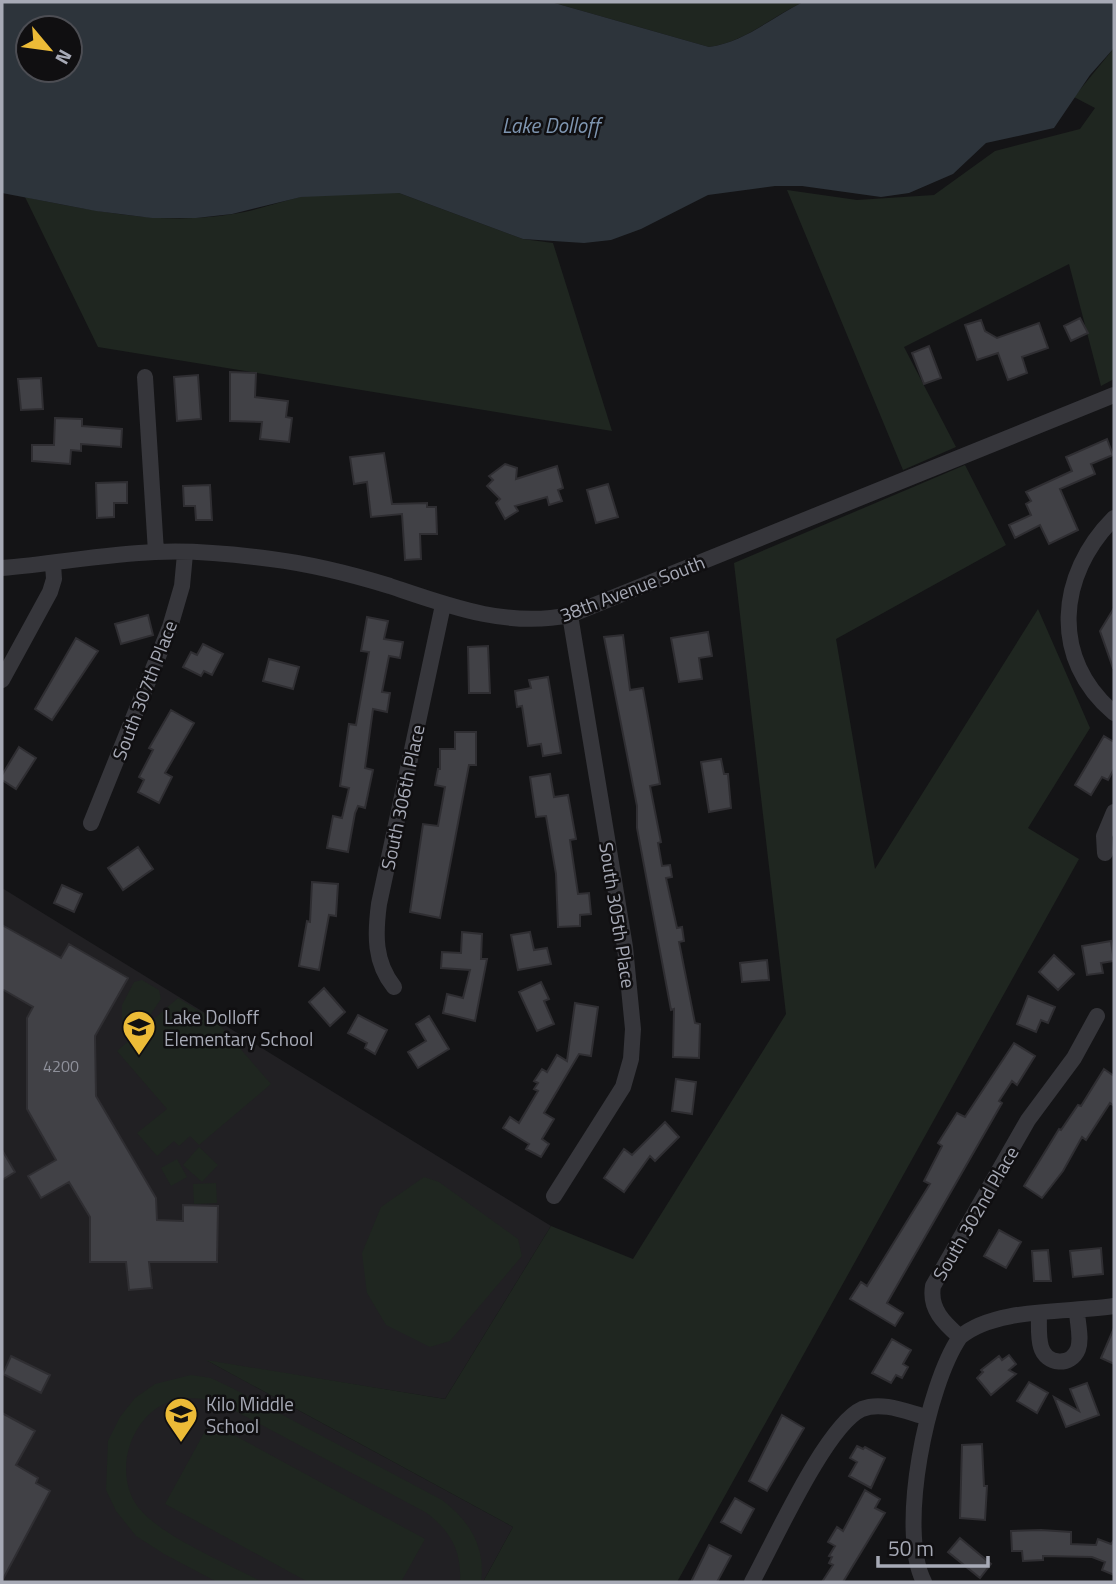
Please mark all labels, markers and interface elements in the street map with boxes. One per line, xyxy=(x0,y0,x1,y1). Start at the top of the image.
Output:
north arrow xyxy=(14,14,84,84)
text: N xyxy=(48,45,80,70)
water label: Lake Dolloff xyxy=(502,109,604,141)
street label: 38th Avenue South xyxy=(555,547,709,629)
street label: South 307th Place xyxy=(104,616,184,764)
street label: South 306th Place xyxy=(372,722,432,872)
street label: South 305th Place xyxy=(592,840,644,990)
place label: Lake Dolloff Elementary School xyxy=(164,1002,313,1053)
school or university icon: Lake Dolloff Elementary School xyxy=(120,1008,158,1057)
house number: 4200 xyxy=(43,1054,79,1078)
street label: South 302nd Place xyxy=(925,1140,1025,1286)
place label: Kilo Middle School xyxy=(206,1389,294,1440)
school or university icon: Kilo Middle School xyxy=(162,1395,200,1444)
scale bar xyxy=(878,1524,988,1568)
text: 50 m xyxy=(888,1532,934,1564)

